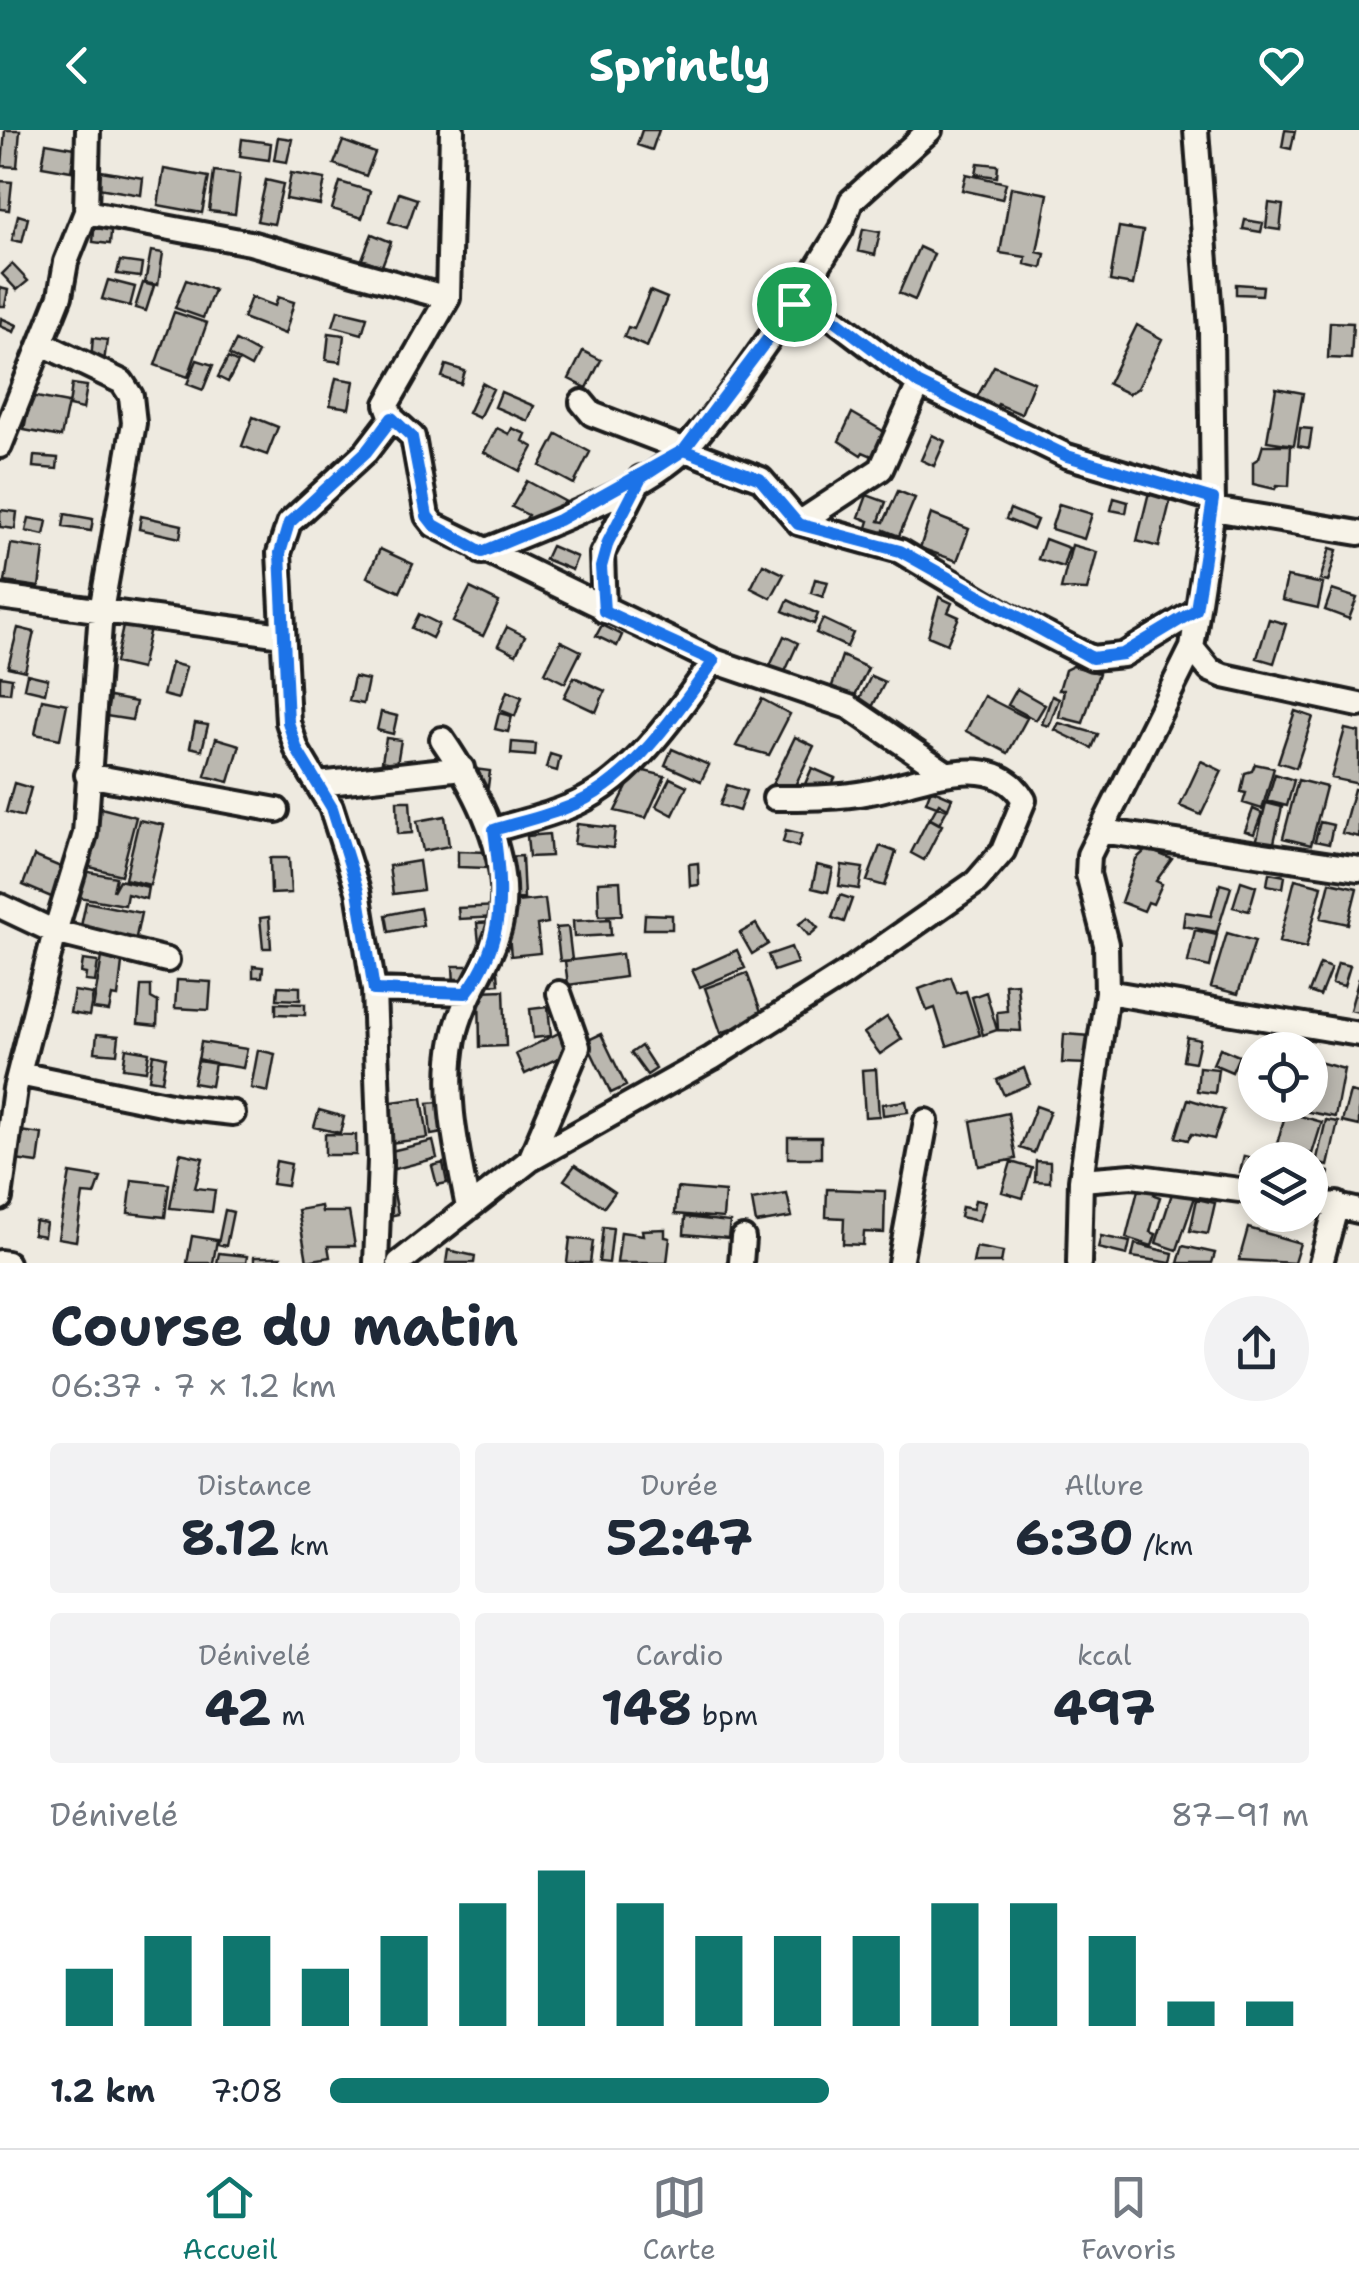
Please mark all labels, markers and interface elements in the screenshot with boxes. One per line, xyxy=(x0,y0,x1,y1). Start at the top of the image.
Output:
text: Sprintly xyxy=(589,35,770,95)
icon: back xyxy=(50,38,105,93)
icon: heart xyxy=(1254,38,1309,93)
pin xyxy=(752,262,837,347)
icon: arrive xyxy=(767,277,822,332)
map controls xyxy=(1238,1032,1328,1232)
button: locate xyxy=(1238,1032,1328,1122)
button: layers xyxy=(1238,1142,1328,1232)
text: Course du matin xyxy=(50,1289,519,1363)
button: share xyxy=(1204,1296,1309,1401)
text: 06:37 · 7 × 1.2 km xyxy=(50,1364,336,1407)
text: Distance xyxy=(197,1466,312,1504)
text: Durée xyxy=(641,1466,718,1504)
text: Allure xyxy=(1064,1466,1144,1504)
text: 8.12 xyxy=(181,1504,280,1571)
text: 52:47 xyxy=(606,1504,753,1571)
text: 6:30 xyxy=(1015,1504,1134,1571)
text: km xyxy=(280,1526,329,1564)
text: /km xyxy=(1134,1526,1193,1564)
text: Dénivelé xyxy=(199,1636,311,1674)
text: Cardio xyxy=(636,1636,723,1674)
text: kcal xyxy=(1077,1636,1131,1674)
text: 42 xyxy=(204,1674,272,1741)
text: 148 xyxy=(601,1674,692,1741)
text: 497 xyxy=(1053,1674,1156,1741)
text: m xyxy=(272,1696,305,1734)
text: bpm xyxy=(692,1696,758,1734)
text: Dénivelé xyxy=(50,1793,179,1836)
text: 87–91 m xyxy=(1171,1793,1309,1836)
text: 1.2 km xyxy=(50,2069,155,2112)
text: 7:08 xyxy=(210,2069,283,2112)
tab: Accueil xyxy=(183,2170,277,2268)
tab: Carte xyxy=(642,2170,716,2268)
tab: Favoris xyxy=(1081,2170,1176,2268)

